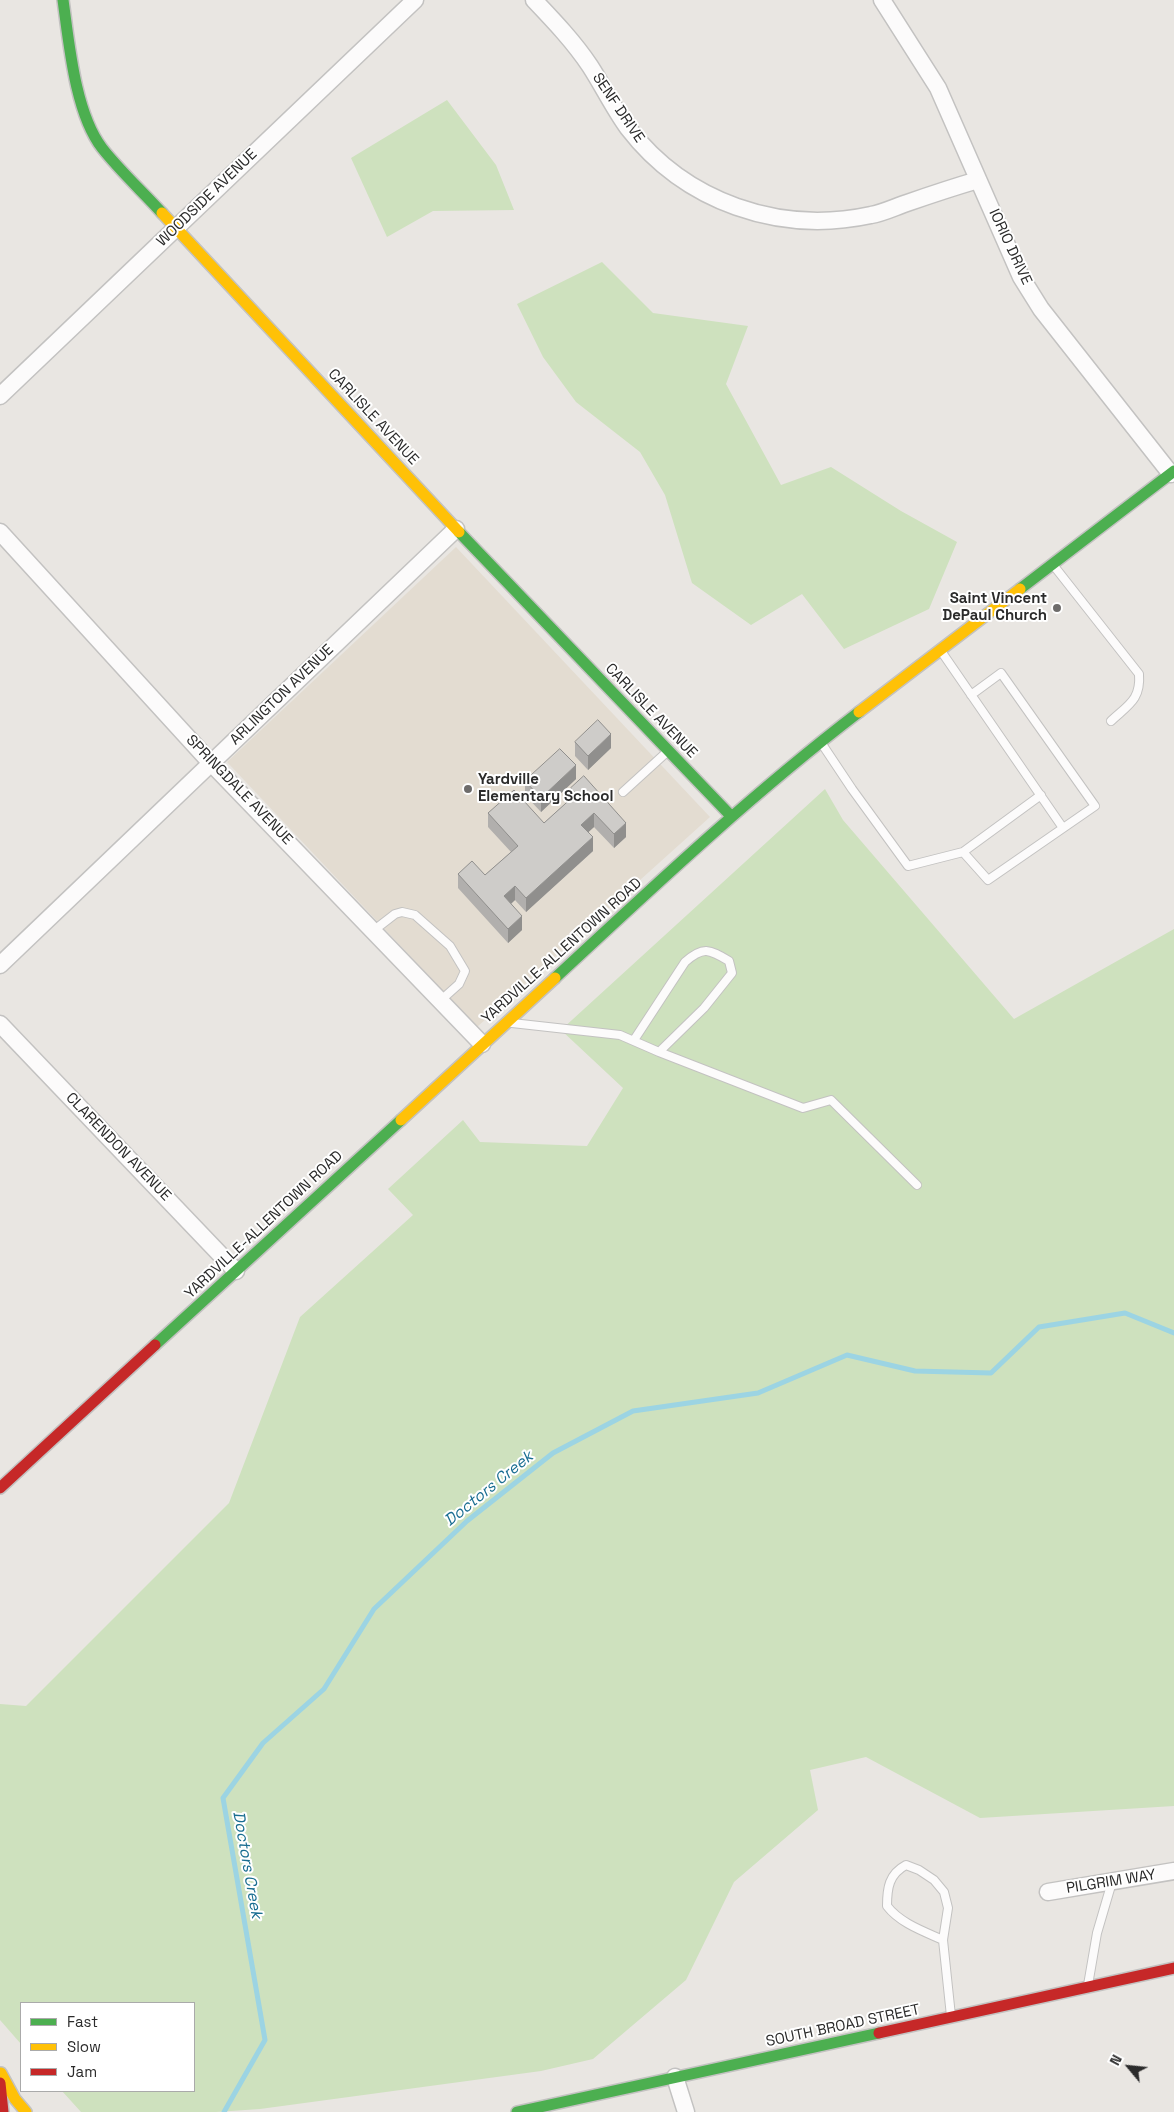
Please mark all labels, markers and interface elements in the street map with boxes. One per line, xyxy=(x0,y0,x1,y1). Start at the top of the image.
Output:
street label: SENF DRIVE xyxy=(588,70,648,146)
street label: WOODSIDE AVENUE xyxy=(153,145,261,251)
street label: IORIO DRIVE xyxy=(985,206,1035,288)
street label: CARLISLE AVENUE xyxy=(324,365,422,469)
place label: Saint Vincent DePaul Church xyxy=(942,590,1047,625)
marker: Saint Vincent DePaul Church xyxy=(1051,602,1063,614)
street label: ARLINGTON AVENUE xyxy=(226,641,338,749)
street label: CARLISLE AVENUE xyxy=(601,660,701,762)
street label: SPRINGDALE AVENUE xyxy=(182,731,296,849)
place label: Yardville Elementary School xyxy=(478,771,613,806)
marker: Yardville Elementary School xyxy=(462,783,474,795)
street label: YARDVILLE-ALLENTOWN ROAD xyxy=(478,874,646,1028)
street label: CLARENDON AVENUE xyxy=(62,1089,174,1205)
street label: YARDVILLE-ALLENTOWN ROAD xyxy=(181,1147,347,1303)
water label: Doctors Creek xyxy=(441,1447,537,1531)
water label: Doctors Creek xyxy=(228,1810,266,1920)
street label: PILGRIM WAY xyxy=(1065,1866,1157,1898)
street label: SOUTH BROAD STREET xyxy=(764,2001,922,2051)
legend xyxy=(20,2002,195,2092)
text: Fast xyxy=(67,2012,98,2031)
text: Slow xyxy=(67,2037,101,2056)
north arrow xyxy=(1104,2042,1154,2092)
text: N xyxy=(1106,2052,1126,2068)
text: Jam xyxy=(67,2062,97,2081)

